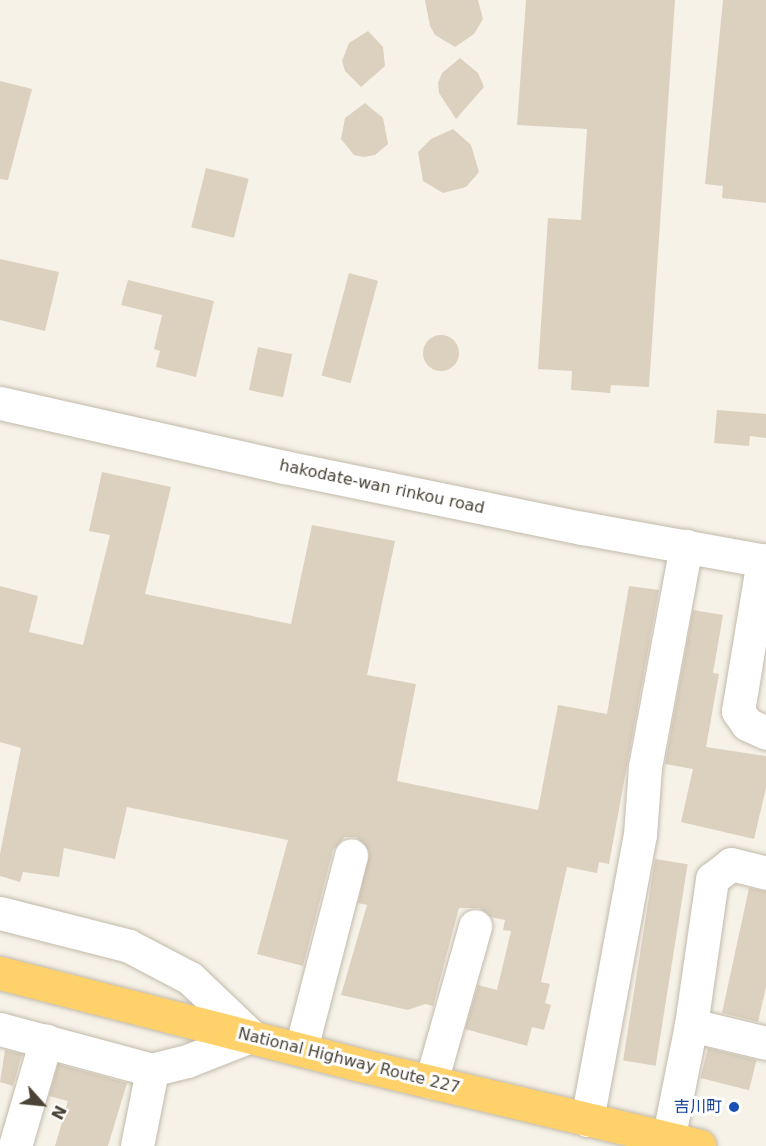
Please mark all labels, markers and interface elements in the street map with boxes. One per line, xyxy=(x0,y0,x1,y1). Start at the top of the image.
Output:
street label: hakodate-wan rinkou road xyxy=(278,456,486,518)
street label: National Highway Route 227 xyxy=(236,1024,462,1098)
north arrow xyxy=(12,1074,72,1134)
place label: 吉川町 xyxy=(674,1097,722,1117)
marker: 吉川町 xyxy=(727,1100,741,1114)
text: N xyxy=(47,1102,70,1123)

